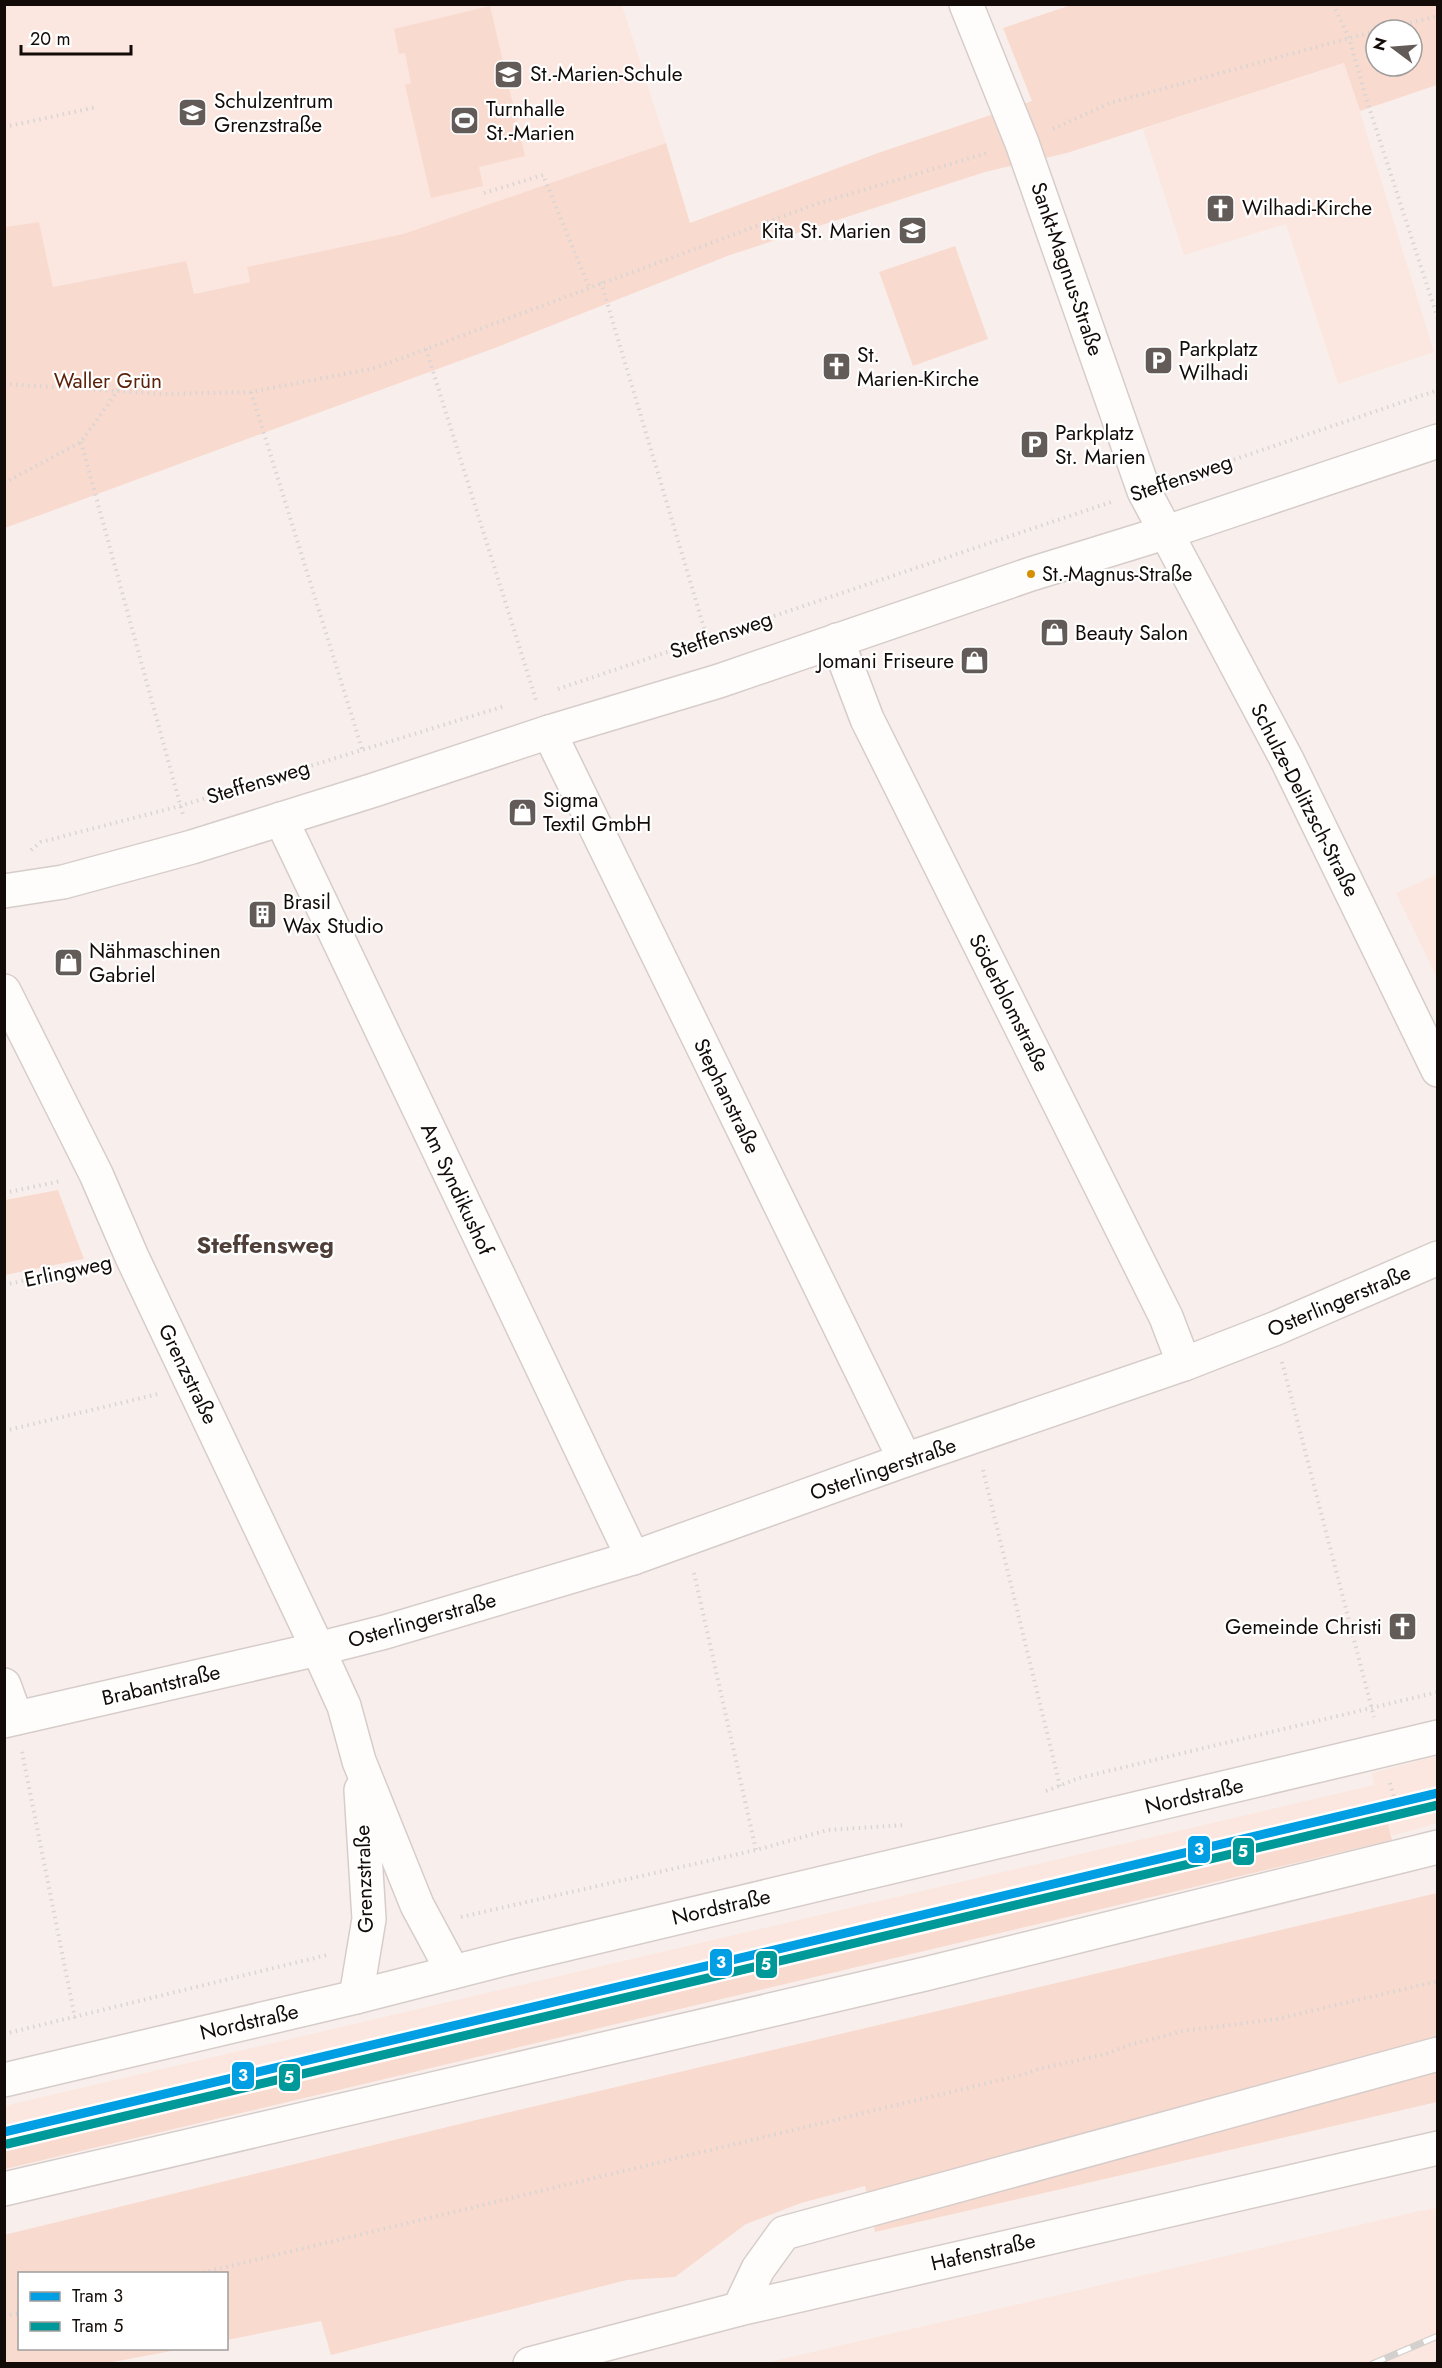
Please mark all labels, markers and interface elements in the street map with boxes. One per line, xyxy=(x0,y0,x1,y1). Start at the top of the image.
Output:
scale bar xyxy=(21,18,130,56)
north arrow xyxy=(1364,18,1424,78)
text: 20 m xyxy=(30,26,70,52)
text: N xyxy=(1367,35,1393,53)
school or university icon: St.-Marien-Schule xyxy=(493,58,525,90)
place label: St.-Marien-Schule xyxy=(530,59,683,89)
place label: Schulzentrum Grenzstraße xyxy=(214,86,333,140)
place label: Turnhalle St.-Marien xyxy=(486,94,575,148)
school or university icon: Schulzentrum Grenzstraße xyxy=(177,97,209,129)
sports icon: Turnhalle St.-Marien xyxy=(449,105,481,137)
street label: Sankt-Magnus-Straße xyxy=(1023,178,1111,360)
church icon: Wilhadi-Kirche xyxy=(1205,192,1237,224)
place label: Wilhadi-Kirche xyxy=(1242,193,1372,223)
school or university icon: Kita St. Marien xyxy=(896,215,928,247)
place label: Kita St. Marien xyxy=(761,216,891,246)
place label: Parkplatz Wilhadi xyxy=(1179,334,1258,388)
place label: St. Marien-Kirche xyxy=(857,340,979,394)
parking icon: Parkplatz Wilhadi xyxy=(1142,345,1174,377)
church icon: St. Marien-Kirche xyxy=(820,351,852,383)
park label: Waller Grün xyxy=(54,366,162,396)
place label: Parkplatz St. Marien xyxy=(1055,418,1146,472)
parking icon: Parkplatz St. Marien xyxy=(1018,429,1050,461)
street label: Steffensweg xyxy=(1126,447,1236,509)
place label: St.-Magnus-Straße xyxy=(1042,560,1192,589)
marker: St.-Magnus-Straße xyxy=(1025,568,1037,580)
street label: Steffensweg xyxy=(666,604,776,666)
shop icon: Beauty Salon xyxy=(1038,617,1070,649)
place label: Beauty Salon xyxy=(1075,618,1188,648)
shop icon: Jomani Friseure xyxy=(959,645,991,677)
place label: Jomani Friseure xyxy=(814,646,954,676)
street label: Schulze-Delitzsch-Straße xyxy=(1243,698,1367,902)
street label: Steffensweg xyxy=(203,752,313,812)
place label: Sigma Textil GmbH xyxy=(543,785,651,839)
shop icon: Sigma Textil GmbH xyxy=(506,796,538,828)
place label: Brasil Wax Studio xyxy=(283,887,383,941)
building icon: Brasil Wax Studio xyxy=(246,898,278,930)
street label: Söderblomstraße xyxy=(961,929,1057,1077)
place label: Nähmaschinen Gabriel xyxy=(89,936,221,990)
shop icon: Nähmaschinen Gabriel xyxy=(52,947,84,979)
street label: Stephanstraße xyxy=(686,1033,768,1159)
street label: Am Syndikushof xyxy=(413,1118,501,1261)
district label: Steffensweg xyxy=(196,1227,334,1262)
street label: Erlingweg xyxy=(21,1247,115,1295)
street label: Osterlingerstraße xyxy=(1263,1257,1415,1345)
street label: Grenzstraße xyxy=(151,1319,225,1429)
street label: Osterlingerstraße xyxy=(806,1430,960,1508)
street label: Osterlingerstraße xyxy=(344,1584,500,1655)
church icon: Gemeinde Christi xyxy=(1387,1611,1419,1643)
place label: Gemeinde Christi xyxy=(1225,1612,1382,1642)
street label: Brabantstraße xyxy=(99,1657,223,1713)
street label: Nordstraße xyxy=(1142,1770,1246,1822)
street label: Grenzstraße xyxy=(347,1824,381,1934)
line badge: 3 xyxy=(1187,1835,1211,1864)
line badge: 5 xyxy=(1232,1837,1255,1866)
text: 3 xyxy=(1194,1838,1204,1861)
text: 5 xyxy=(1238,1840,1248,1863)
street label: Nordstraße xyxy=(669,1881,773,1933)
line badge: 3 xyxy=(709,1948,733,1977)
line badge: 5 xyxy=(755,1950,778,1979)
text: 3 xyxy=(716,1951,726,1974)
text: 5 xyxy=(761,1953,771,1976)
street label: Nordstraße xyxy=(197,1996,301,2048)
line badge: 3 xyxy=(231,2061,255,2090)
line badge: 5 xyxy=(278,2063,301,2092)
text: 3 xyxy=(238,2064,248,2087)
text: 5 xyxy=(284,2066,294,2089)
street label: Hafenstraße xyxy=(928,2225,1038,2279)
legend xyxy=(18,2272,228,2350)
text: Tram 3 xyxy=(72,2283,123,2309)
text: Tram 5 xyxy=(72,2313,123,2339)

